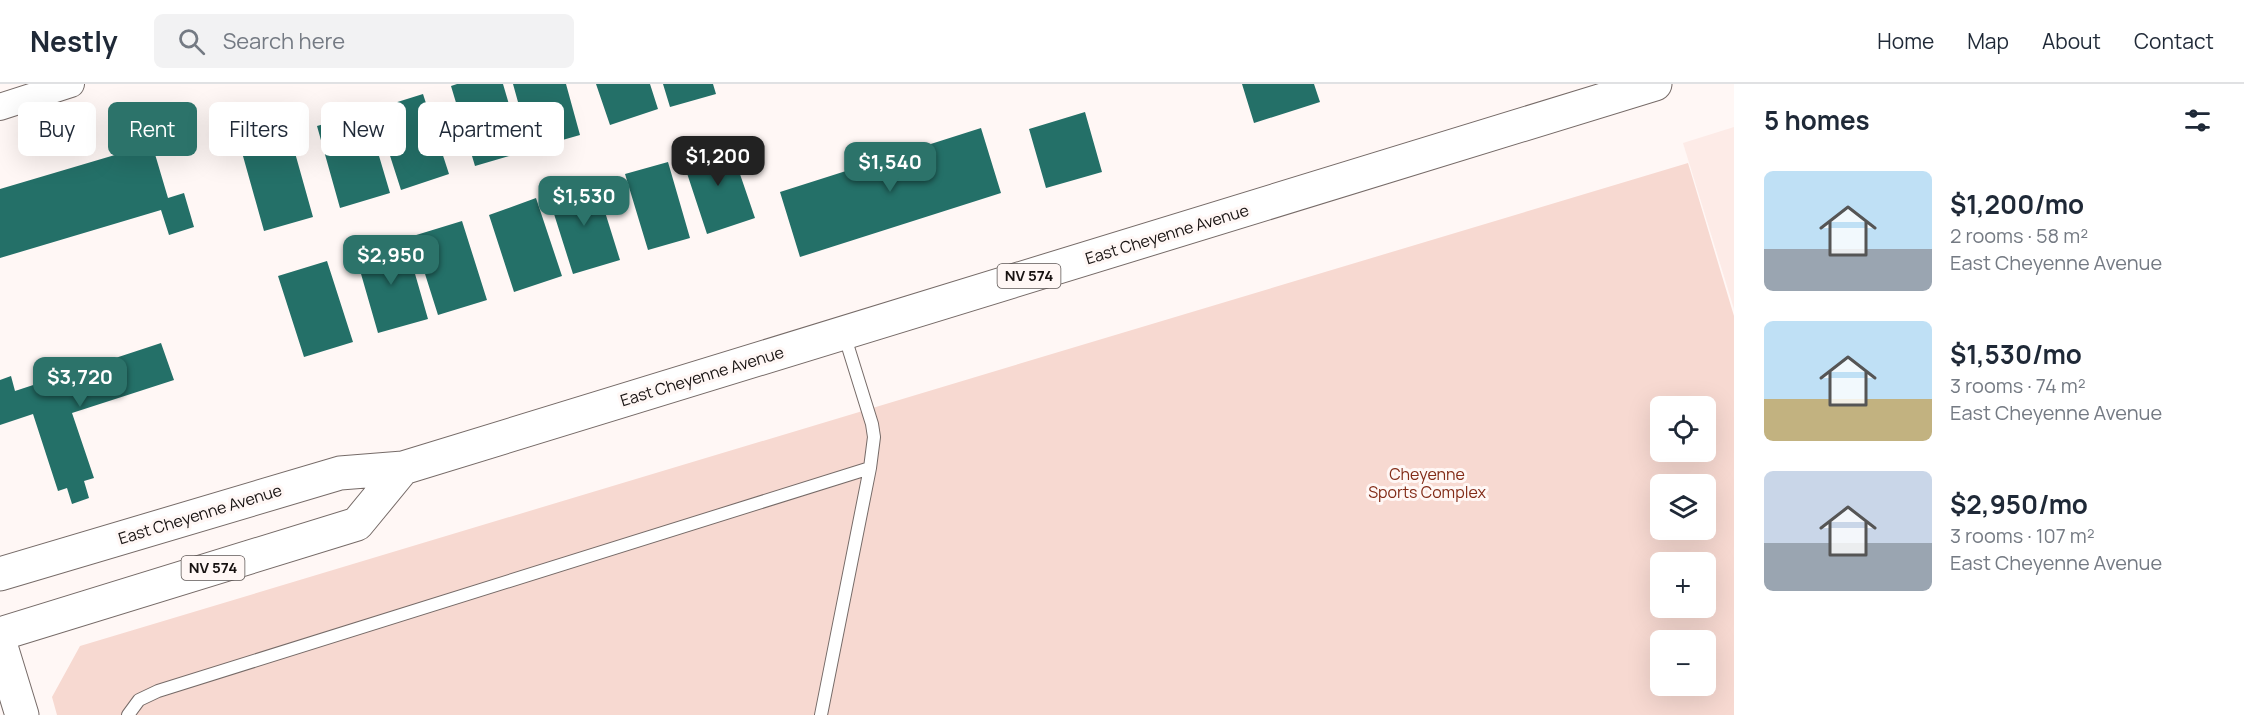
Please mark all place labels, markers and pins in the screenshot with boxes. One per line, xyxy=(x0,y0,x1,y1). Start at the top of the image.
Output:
pin: $1,200 xyxy=(669,136,767,187)
pin: $1,540 xyxy=(841,142,939,193)
pin: $1,530 xyxy=(535,176,633,227)
pin: $2,950 xyxy=(342,235,440,286)
pin: $3,720 xyxy=(31,357,129,408)

